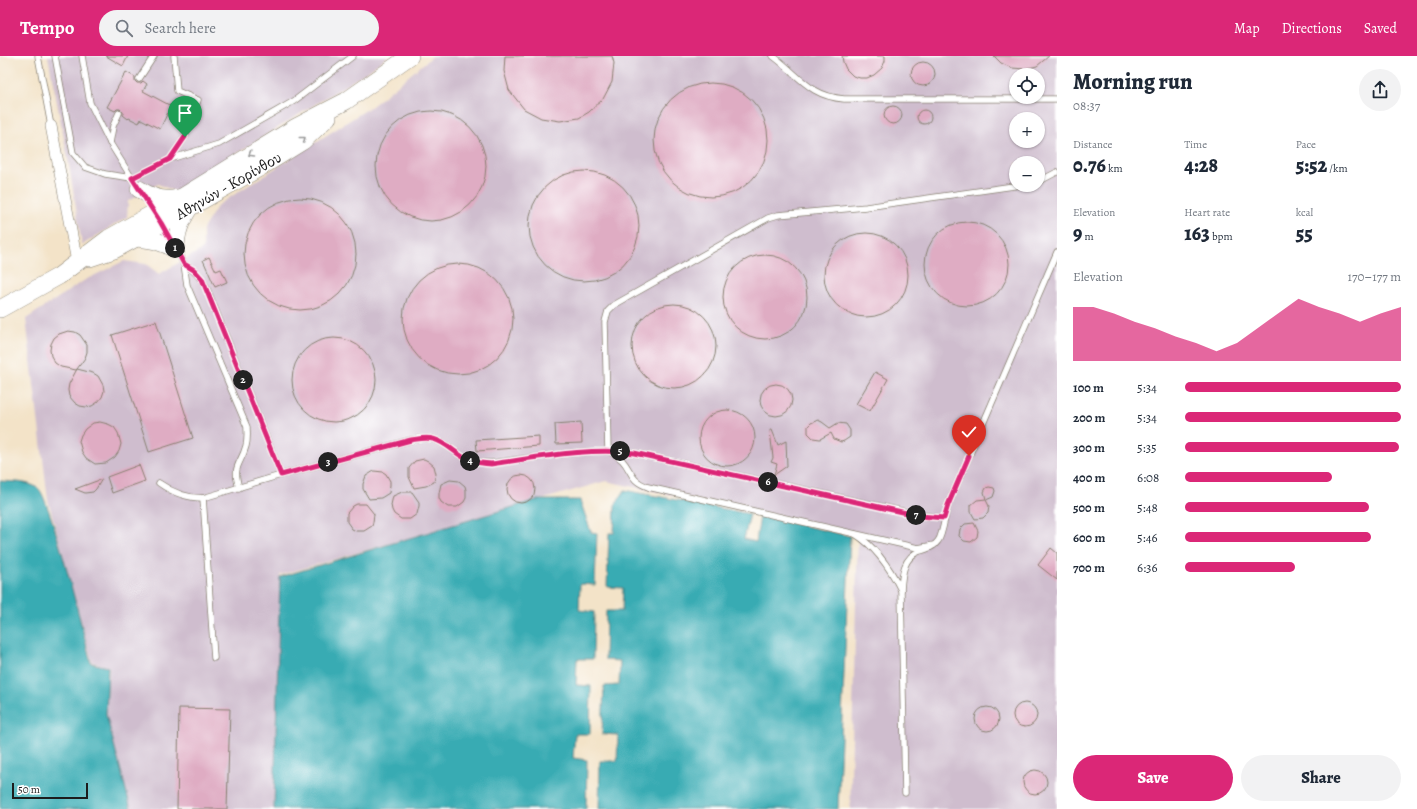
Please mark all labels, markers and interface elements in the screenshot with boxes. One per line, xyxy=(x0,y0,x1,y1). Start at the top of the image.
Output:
search box xyxy=(99,10,379,46)
text: Tempo xyxy=(20,15,75,41)
icon: search xyxy=(113,17,135,39)
text: Search here xyxy=(145,18,216,38)
text: Map xyxy=(1234,19,1260,38)
text: Directions xyxy=(1282,19,1342,38)
text: Saved xyxy=(1364,19,1397,38)
text: Morning run xyxy=(1073,67,1193,97)
map controls xyxy=(1009,68,1045,192)
button: locate xyxy=(1009,68,1045,104)
button: share xyxy=(1359,69,1401,111)
pin xyxy=(168,96,202,137)
text: 08:37 xyxy=(1073,97,1100,114)
icon: arrive xyxy=(174,102,196,124)
button: + xyxy=(1009,112,1045,148)
one-way arrow xyxy=(299,137,306,144)
text: Distance xyxy=(1073,137,1112,152)
text: Time xyxy=(1184,137,1207,152)
text: Pace xyxy=(1296,137,1316,152)
street label: Αθηνών - Κορίνθου xyxy=(171,147,286,226)
one-way arrow xyxy=(248,149,255,157)
text: 0.76 xyxy=(1073,152,1106,179)
text: 4:28 xyxy=(1184,152,1218,179)
text: 5:52 xyxy=(1296,152,1327,179)
button: − xyxy=(1009,156,1045,192)
text: km xyxy=(1106,161,1123,176)
text: /km xyxy=(1327,161,1348,176)
text: Elevation xyxy=(1073,205,1115,220)
text: Heart rate xyxy=(1184,205,1230,220)
text: kcal xyxy=(1296,205,1313,220)
text: 9 xyxy=(1073,220,1082,247)
text: 163 xyxy=(1184,220,1210,247)
text: 55 xyxy=(1296,220,1313,247)
text: m xyxy=(1082,229,1094,244)
text: bpm xyxy=(1210,229,1233,244)
pin: 1 xyxy=(165,238,185,258)
text: 1 xyxy=(173,240,177,255)
text: Elevation xyxy=(1073,268,1123,285)
text: 170–177 m xyxy=(1348,268,1401,285)
pin: 2 xyxy=(233,370,253,390)
text: 2 xyxy=(240,372,246,387)
text: 100 m xyxy=(1073,379,1104,396)
text: 5:34 xyxy=(1137,379,1157,396)
text: 200 m xyxy=(1073,409,1106,426)
text: 5:34 xyxy=(1137,409,1157,426)
pin xyxy=(952,415,986,456)
icon: check xyxy=(958,421,980,443)
text: 300 m xyxy=(1073,439,1105,456)
text: 5:35 xyxy=(1137,439,1157,456)
pin: 5 xyxy=(610,441,630,461)
text: 5 xyxy=(618,443,622,458)
pin: 4 xyxy=(460,451,480,471)
pin: 3 xyxy=(318,452,338,472)
text: 4 xyxy=(467,453,473,468)
text: 3 xyxy=(326,454,330,469)
text: 400 m xyxy=(1073,469,1105,486)
text: 6:08 xyxy=(1137,469,1159,486)
pin: 6 xyxy=(758,472,778,492)
text: 6 xyxy=(765,474,771,489)
text: 500 m xyxy=(1073,499,1105,516)
text: 5:48 xyxy=(1137,499,1158,516)
pin: 7 xyxy=(906,505,926,525)
text: 7 xyxy=(914,507,918,522)
text: 600 m xyxy=(1073,529,1105,546)
text: 5:46 xyxy=(1137,529,1158,546)
text: 700 m xyxy=(1073,559,1105,576)
text: 6:36 xyxy=(1137,559,1158,576)
button: Save xyxy=(1073,755,1233,801)
button: Share xyxy=(1241,755,1401,801)
scale bar xyxy=(12,781,88,800)
text: 50 m xyxy=(18,782,40,797)

